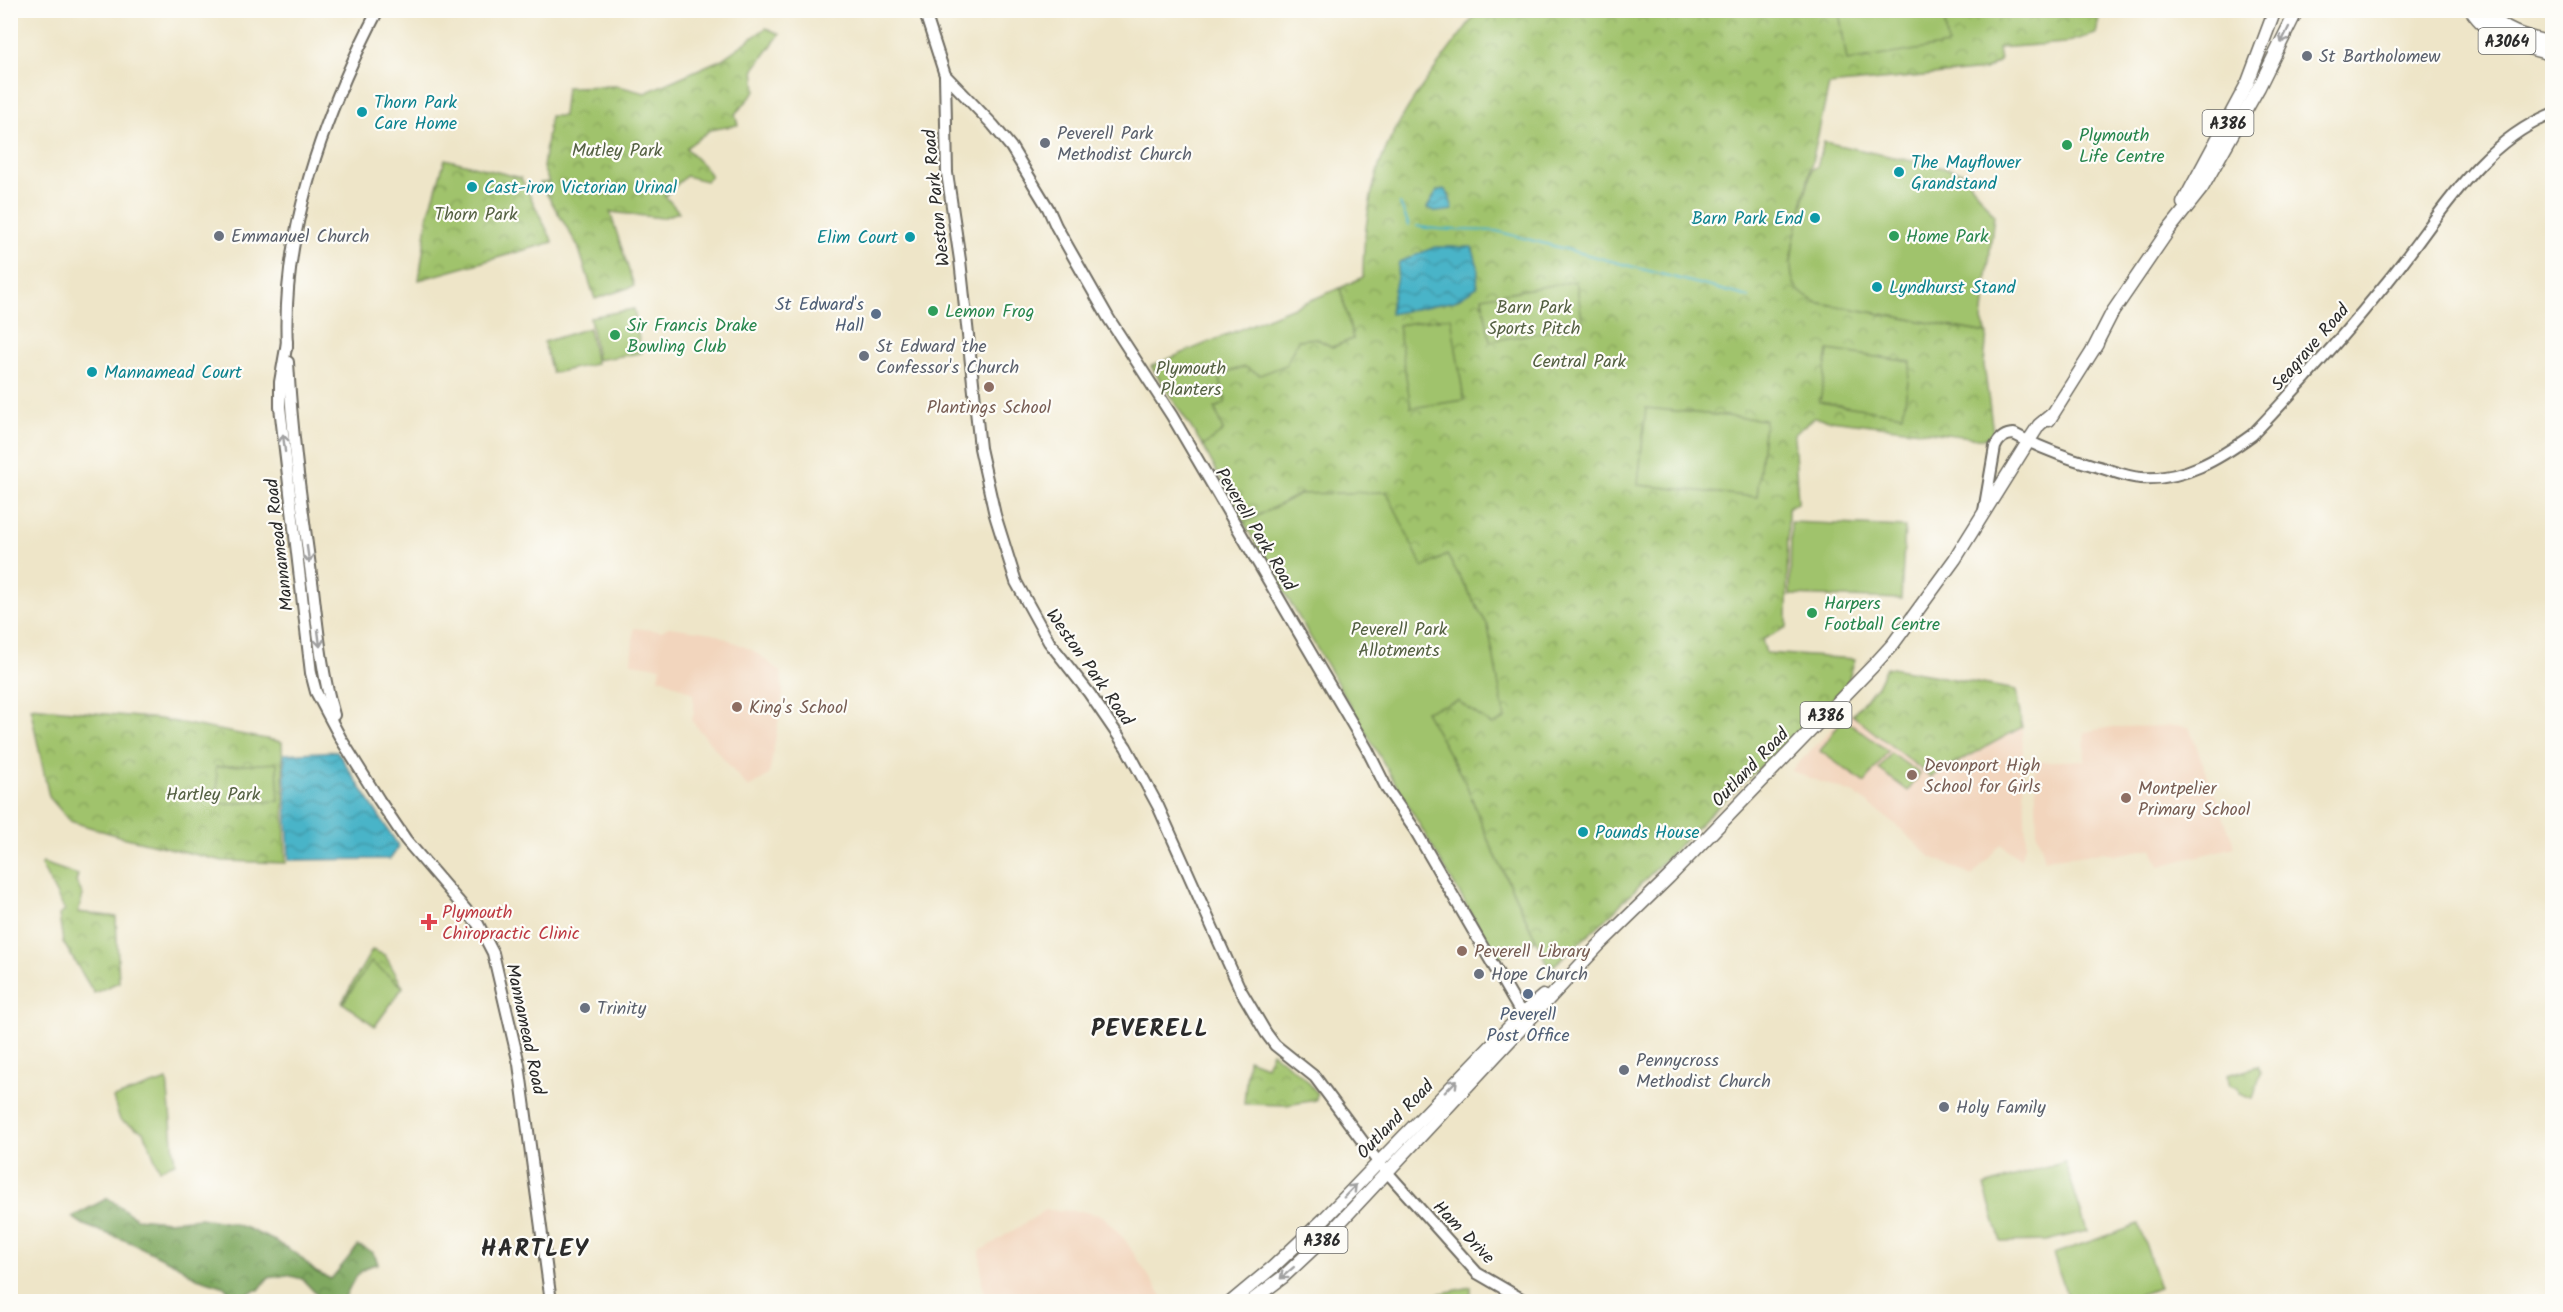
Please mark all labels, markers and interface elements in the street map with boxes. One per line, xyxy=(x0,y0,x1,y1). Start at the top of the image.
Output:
one-way arrow xyxy=(2279,26,2290,44)
road number: A3064 xyxy=(2478,28,2536,54)
place label: St Bartholomew xyxy=(2319,43,2441,72)
marker: St Bartholomew xyxy=(2300,49,2314,63)
place label: Thorn Park Care Home xyxy=(374,89,457,139)
marker: Thorn Park Care Home xyxy=(355,105,369,119)
road number: A386 xyxy=(2202,110,2254,136)
place label: Peverell Park Methodist Church xyxy=(1057,120,1192,170)
place label: Plymouth Life Centre xyxy=(2079,122,2165,172)
street label: Weston Park Road xyxy=(916,127,959,268)
marker: Peverell Park Methodist Church xyxy=(1038,136,1052,150)
park label: Mutley Park xyxy=(572,137,663,166)
marker: Plymouth Life Centre xyxy=(2060,138,2074,152)
place label: The Mayflower Grandstand xyxy=(1911,149,2022,199)
marker: The Mayflower Grandstand xyxy=(1892,165,1906,179)
place label: Cast-iron Victorian Urinal xyxy=(484,174,678,203)
marker: Cast-iron Victorian Urinal xyxy=(465,180,479,194)
park label: Thorn Park xyxy=(435,201,518,230)
place label: Barn Park End xyxy=(1691,205,1804,234)
marker: Barn Park End xyxy=(1808,211,1822,225)
place label: Emmanuel Church xyxy=(231,223,369,252)
place label: Home Park xyxy=(1906,223,1989,252)
place label: Elim Court xyxy=(817,224,899,253)
marker: Emmanuel Church xyxy=(212,229,226,243)
marker: Home Park xyxy=(1887,229,1901,243)
marker: Elim Court xyxy=(903,230,917,244)
place label: Lyndhurst Stand xyxy=(1889,274,2017,303)
marker: Lyndhurst Stand xyxy=(1870,280,1884,294)
place label: St Edward's Hall xyxy=(775,291,865,341)
park label: Barn Park Sports Pitch xyxy=(1488,294,1580,344)
street label: Seagrave Road xyxy=(2265,297,2358,398)
place label: Lemon Frog xyxy=(945,298,1034,327)
marker: Lemon Frog xyxy=(926,304,940,318)
marker: St Edward's Hall xyxy=(869,307,883,321)
place label: Sir Francis Drake Bowling Club xyxy=(627,312,757,362)
marker: Sir Francis Drake Bowling Club xyxy=(608,328,622,342)
place label: St Edward the Confessor's Church xyxy=(876,333,1019,383)
park label: Central Park xyxy=(1532,348,1627,377)
marker: St Edward the Confessor's Church xyxy=(857,349,871,363)
park label: Plymouth Planters xyxy=(1156,355,1226,405)
place label: Mannamead Court xyxy=(104,359,243,388)
marker: Mannamead Court xyxy=(85,365,99,379)
marker: Plantings School xyxy=(982,380,996,394)
place label: Plantings School xyxy=(927,394,1052,423)
one-way arrow xyxy=(278,434,289,453)
street label: Peverell Park Road xyxy=(1206,462,1304,598)
street label: Mannamead Road xyxy=(258,476,303,613)
one-way arrow xyxy=(302,544,313,564)
place label: Harpers Football Centre xyxy=(1824,590,1940,640)
street label: Weston Park Road xyxy=(1037,603,1141,733)
marker: Harpers Football Centre xyxy=(1805,606,1819,620)
park label: Peverell Park Allotments xyxy=(1351,616,1448,666)
one-way arrow xyxy=(313,628,324,648)
place label: King's School xyxy=(749,694,848,723)
marker: King's School xyxy=(730,700,744,714)
road number: A386 xyxy=(1800,702,1852,728)
street label: Outland Road xyxy=(1705,721,1797,815)
place label: Devonport High School for Girls xyxy=(1924,752,2041,802)
marker: Devonport High School for Girls xyxy=(1905,768,1919,782)
place label: Montpelier Primary School xyxy=(2138,775,2251,825)
park label: Hartley Park xyxy=(166,781,261,810)
marker: Montpelier Primary School xyxy=(2119,791,2133,805)
place label: Pounds House xyxy=(1595,819,1700,848)
marker: Pounds House xyxy=(1576,825,1590,839)
place label: Plymouth Chiropractic Clinic xyxy=(442,899,580,949)
marker: Plymouth Chiropractic Clinic xyxy=(420,913,438,931)
place label: Peverell Library xyxy=(1474,938,1591,967)
marker: Peverell Library xyxy=(1455,944,1469,958)
street label: Mannamead Road xyxy=(496,961,553,1099)
place label: Hope Church xyxy=(1491,961,1588,990)
marker: Hope Church xyxy=(1472,967,1486,981)
marker: Peverell Post Office xyxy=(1521,987,1535,1001)
place label: Trinity xyxy=(597,995,647,1024)
marker: Trinity xyxy=(578,1001,592,1015)
place label: Peverell Post Office xyxy=(1486,1001,1570,1051)
district label: PEVERELL xyxy=(1091,1010,1209,1049)
place label: Pennycross Methodist Church xyxy=(1636,1047,1771,1097)
marker: Pennycross Methodist Church xyxy=(1617,1063,1631,1077)
street label: Outland Road xyxy=(1350,1073,1442,1167)
one-way arrow xyxy=(1444,1079,1458,1094)
place label: Holy Family xyxy=(1956,1094,2046,1123)
marker: Holy Family xyxy=(1937,1100,1951,1114)
one-way arrow xyxy=(1343,1184,1357,1199)
street label: Ham Drive xyxy=(1425,1194,1501,1272)
road number: A386 xyxy=(1296,1227,1348,1253)
district label: HARTLEY xyxy=(481,1230,589,1269)
one-way arrow xyxy=(1280,1266,1295,1280)

